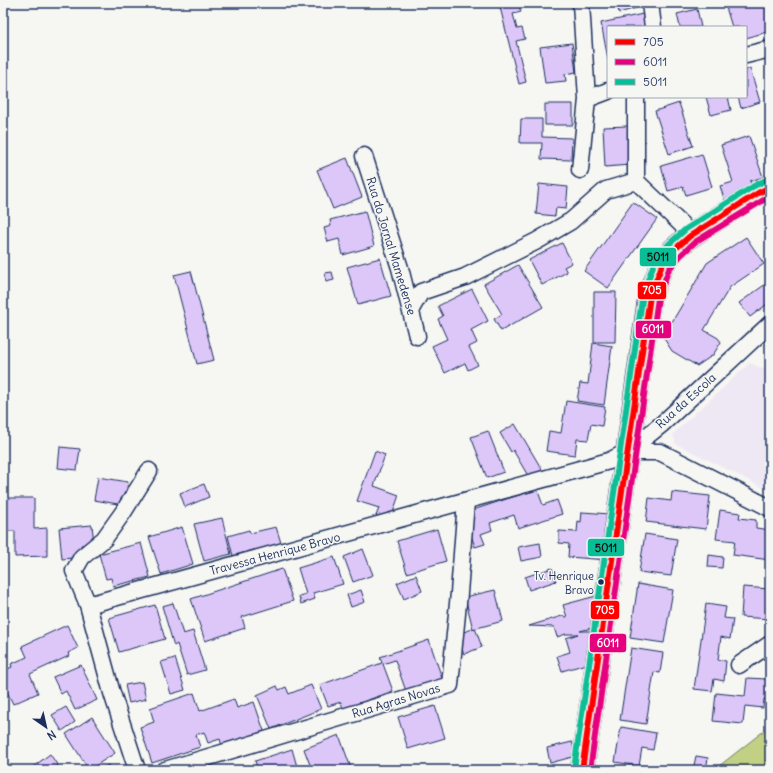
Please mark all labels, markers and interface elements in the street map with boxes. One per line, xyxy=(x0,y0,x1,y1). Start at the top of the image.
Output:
legend xyxy=(607,26,747,98)
text: 705 xyxy=(643,34,664,49)
text: 6011 xyxy=(643,54,667,69)
text: 5011 xyxy=(643,74,667,89)
street label: Rua do Jornal Mamedense xyxy=(363,175,420,317)
line badge: 5011 xyxy=(639,247,677,267)
text: 5011 xyxy=(647,250,669,264)
line badge: 705 xyxy=(637,281,667,300)
text: 705 xyxy=(643,283,661,297)
line badge: 6011 xyxy=(635,320,672,339)
text: 6011 xyxy=(642,322,664,336)
street label: Rua da Escola xyxy=(652,370,719,432)
street label: Travessa Henrique Bravo xyxy=(208,529,342,578)
line badge: 5011 xyxy=(587,538,625,557)
text: 5011 xyxy=(595,541,617,555)
place label: Tv. Henrique Bravo xyxy=(534,569,594,597)
marker: Tv. Henrique Bravo xyxy=(596,577,606,587)
line badge: 705 xyxy=(590,600,620,620)
text: 705 xyxy=(596,603,614,617)
line badge: 6011 xyxy=(589,633,627,653)
text: 6011 xyxy=(597,636,619,650)
street label: Rua Agras Novas xyxy=(350,680,442,721)
north arrow xyxy=(26,707,66,747)
text: N xyxy=(45,727,59,743)

